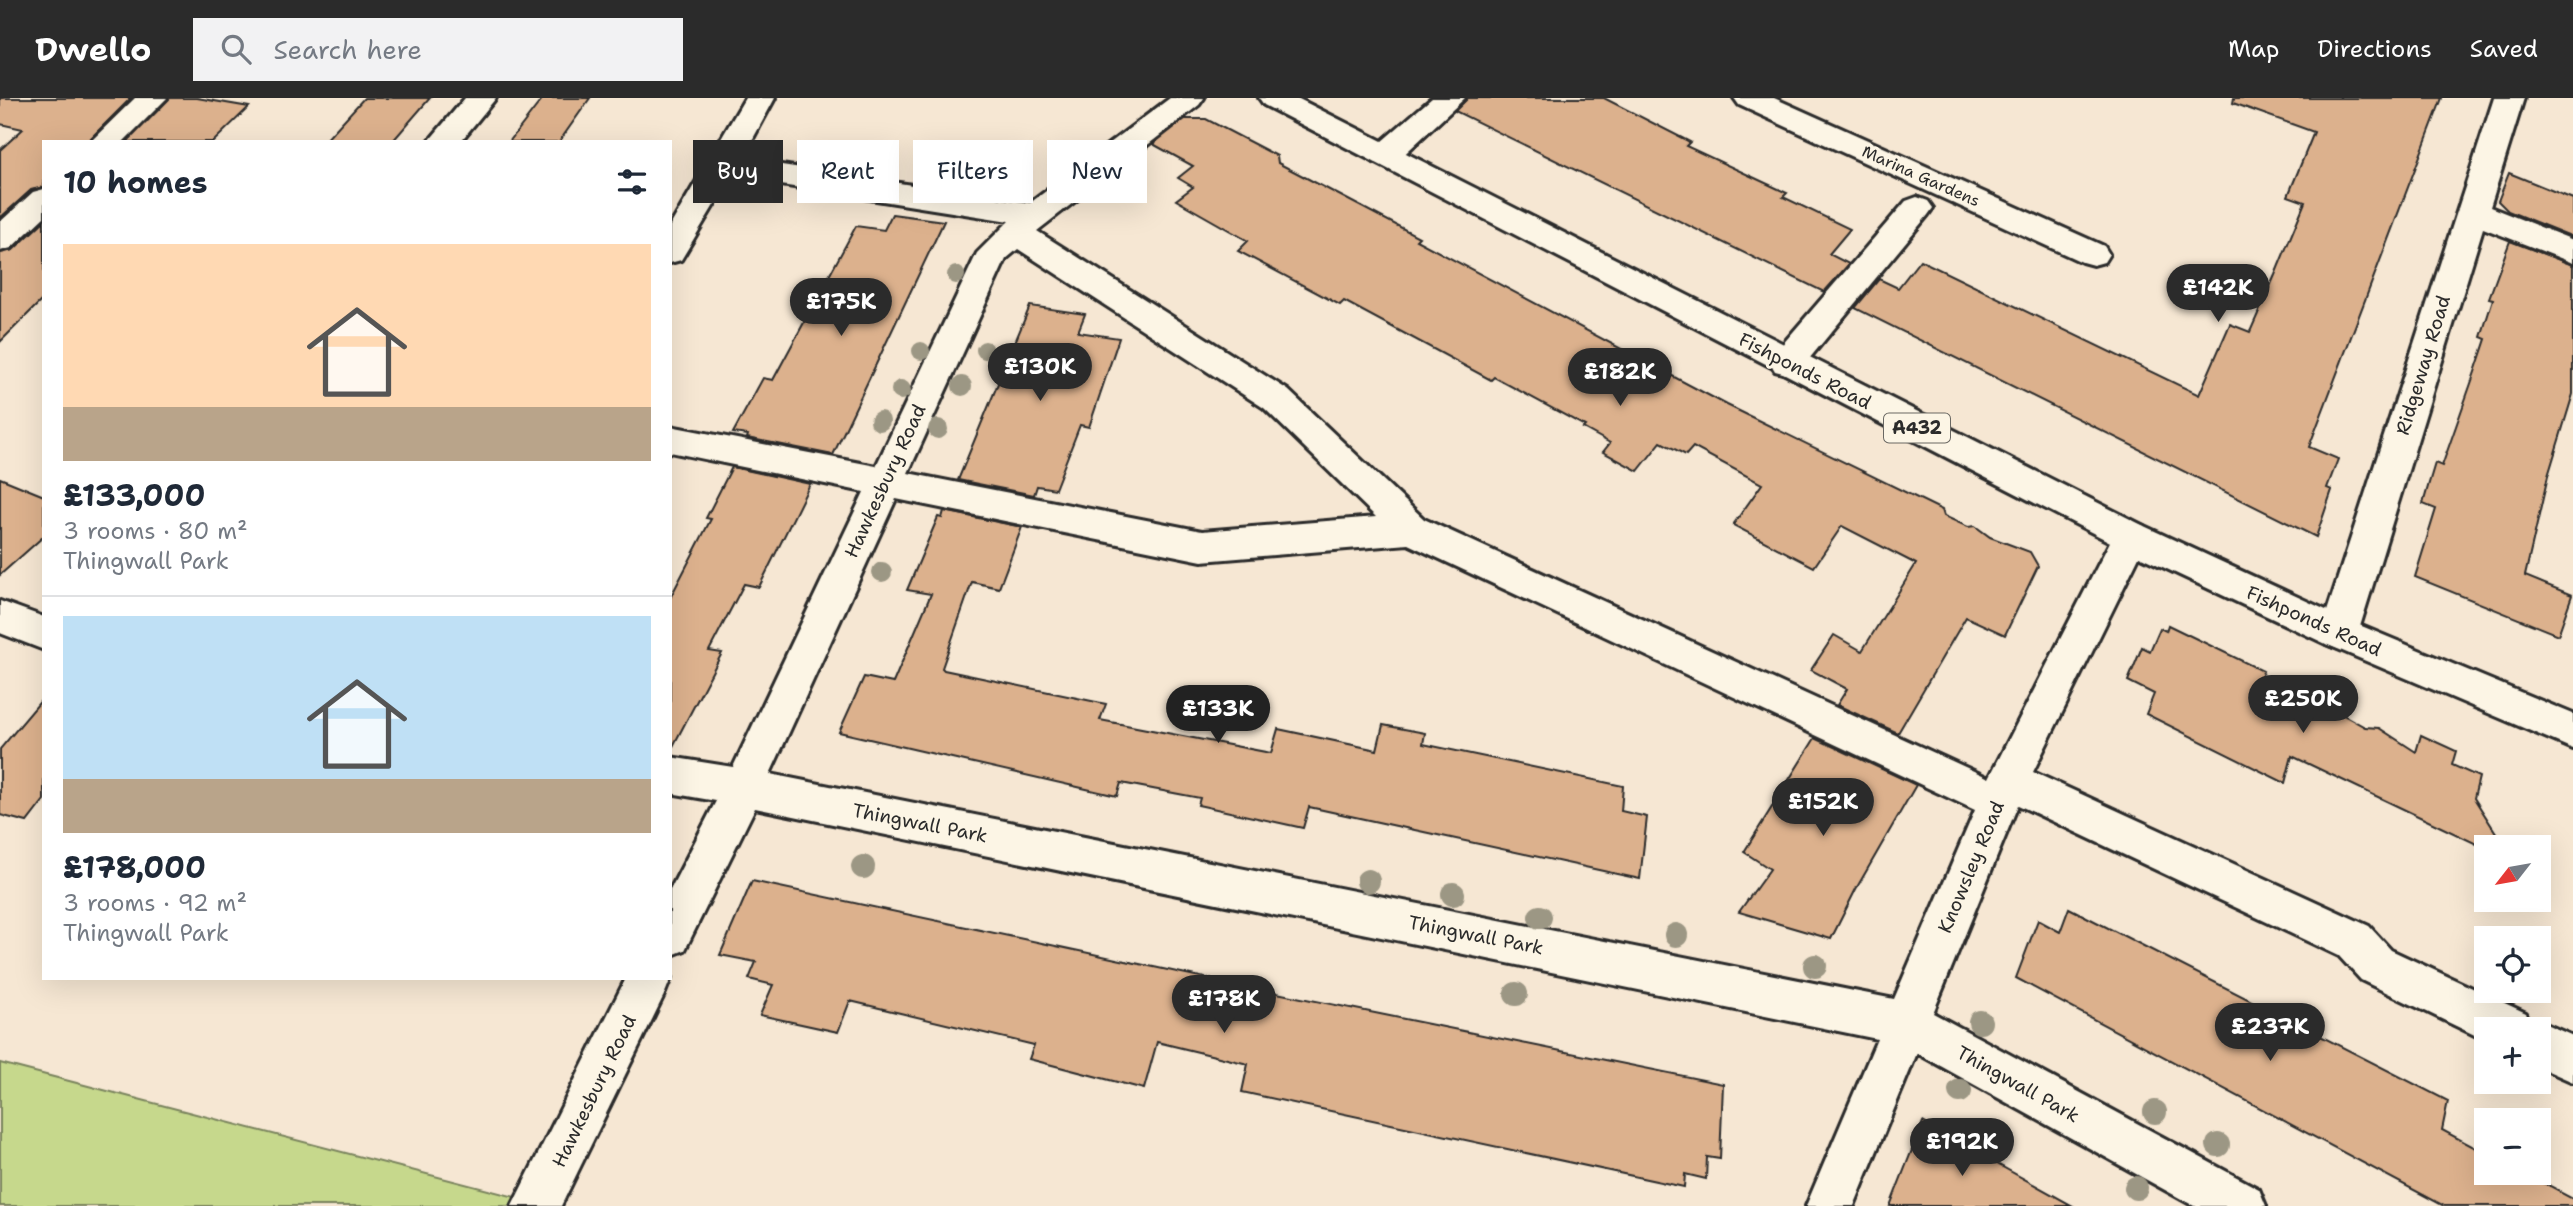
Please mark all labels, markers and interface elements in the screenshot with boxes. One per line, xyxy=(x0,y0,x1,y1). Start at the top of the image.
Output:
search box xyxy=(193,18,683,81)
text: Dwello xyxy=(35,27,151,72)
icon: search xyxy=(217,30,255,68)
text: Search here xyxy=(273,32,422,67)
text: Map xyxy=(2228,33,2279,65)
text: Directions xyxy=(2317,33,2432,65)
text: Saved xyxy=(2470,33,2538,65)
chip: Buy xyxy=(693,140,783,203)
chip: Rent xyxy=(797,140,899,203)
chip: Filters xyxy=(913,140,1033,203)
chip: New xyxy=(1047,140,1147,203)
street label: Marina Gardens xyxy=(1859,141,1983,211)
text: 10 homes xyxy=(63,162,208,203)
icon: filters xyxy=(613,163,651,201)
pin: £142K xyxy=(2169,264,2267,324)
text: £142K xyxy=(2182,272,2254,302)
pin: £175K xyxy=(792,278,890,338)
text: £175K xyxy=(806,286,876,316)
icon: home xyxy=(294,289,420,415)
street label: Ridgeway Road xyxy=(2390,292,2456,438)
street label: Fishponds Road xyxy=(1734,327,1876,415)
pin: £130K xyxy=(991,344,1089,403)
pin: £182K xyxy=(1571,348,1669,408)
text: £130K xyxy=(1004,351,1076,381)
text: £182K xyxy=(1584,356,1656,386)
street label: Hawkesbury Road xyxy=(838,400,932,562)
road number: A432 xyxy=(1884,414,1950,442)
text: £133,000 xyxy=(63,475,206,516)
text: 3 rooms · 80 m² xyxy=(63,516,248,546)
text: Thingwall Park xyxy=(63,546,229,576)
street label: Fishponds Road xyxy=(2242,580,2386,662)
icon: home xyxy=(294,661,420,787)
pin: £250K xyxy=(2254,676,2352,735)
text: £250K xyxy=(2264,683,2342,713)
pin: £133K xyxy=(1169,686,1267,745)
text: £133K xyxy=(1182,693,1254,723)
pin: £152K xyxy=(1774,778,1872,838)
text: £152K xyxy=(1788,786,1858,816)
street label: Knowsley Road xyxy=(1932,797,2010,937)
street label: Thingwall Park xyxy=(850,798,990,848)
north arrow xyxy=(2474,835,2552,912)
map controls xyxy=(2474,835,2551,1185)
text: £178,000 xyxy=(63,847,206,888)
text: 3 rooms · 92 m² xyxy=(63,888,247,918)
street label: Thingwall Park xyxy=(1406,910,1546,960)
text: Thingwall Park xyxy=(63,918,229,948)
button: locate xyxy=(2474,926,2551,1003)
pin: £178K xyxy=(1175,976,1273,1035)
text: £178K xyxy=(1188,983,1260,1013)
pin: £237K xyxy=(2221,1004,2319,1063)
street label: Hawkesbury Road xyxy=(546,1011,642,1171)
text: £237K xyxy=(2231,1011,2309,1041)
button: + xyxy=(2474,1017,2551,1094)
street label: Thingwall Park xyxy=(1952,1040,2084,1128)
button: − xyxy=(2474,1108,2551,1185)
pin: £192K xyxy=(1913,1118,2011,1178)
text: £192K xyxy=(1926,1126,1998,1156)

